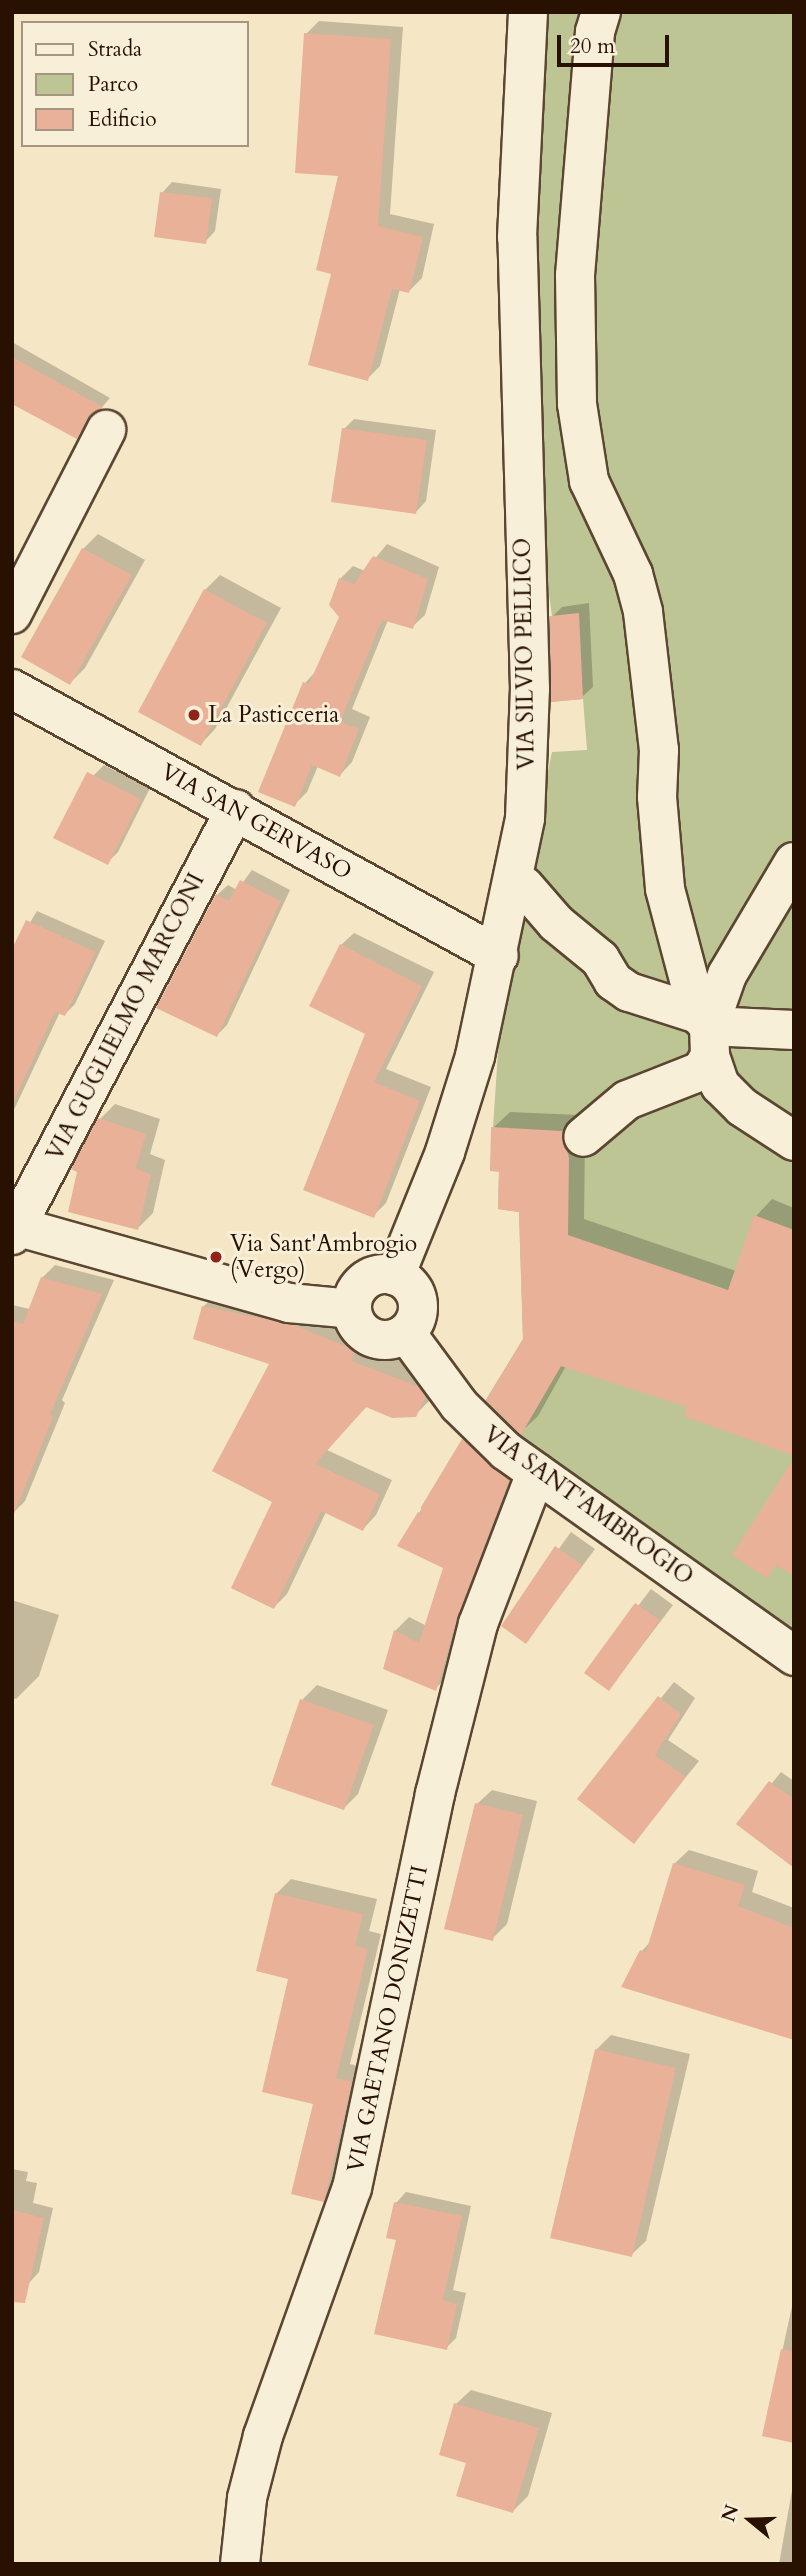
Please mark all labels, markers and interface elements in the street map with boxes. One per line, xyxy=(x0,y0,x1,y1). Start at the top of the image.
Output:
legend xyxy=(21,21,248,147)
scale bar xyxy=(561,21,673,65)
text: 20 m xyxy=(570,32,615,61)
text: Strada xyxy=(88,35,142,64)
text: Parco xyxy=(88,70,138,99)
text: Edificio xyxy=(88,105,157,134)
street label: VIA SILVIO PELLICO xyxy=(509,538,541,770)
place label: La Pasticceria xyxy=(208,701,339,729)
marker: La Pasticceria xyxy=(186,707,202,723)
street label: VIA SAN GERVASO xyxy=(156,758,356,886)
street label: VIA GUGLIELMO MARCONI xyxy=(41,869,211,1165)
place label: Via Sant'Ambrogio (Vergo) xyxy=(230,1230,417,1284)
marker: Via Sant'Ambrogio (Vergo) xyxy=(208,1249,224,1265)
street label: VIA SANT'AMBROGIO xyxy=(478,1421,698,1591)
street label: VIA GAETANO DONIZETTI xyxy=(342,1863,434,2175)
north arrow xyxy=(715,2485,785,2555)
text: N xyxy=(715,2501,745,2525)

